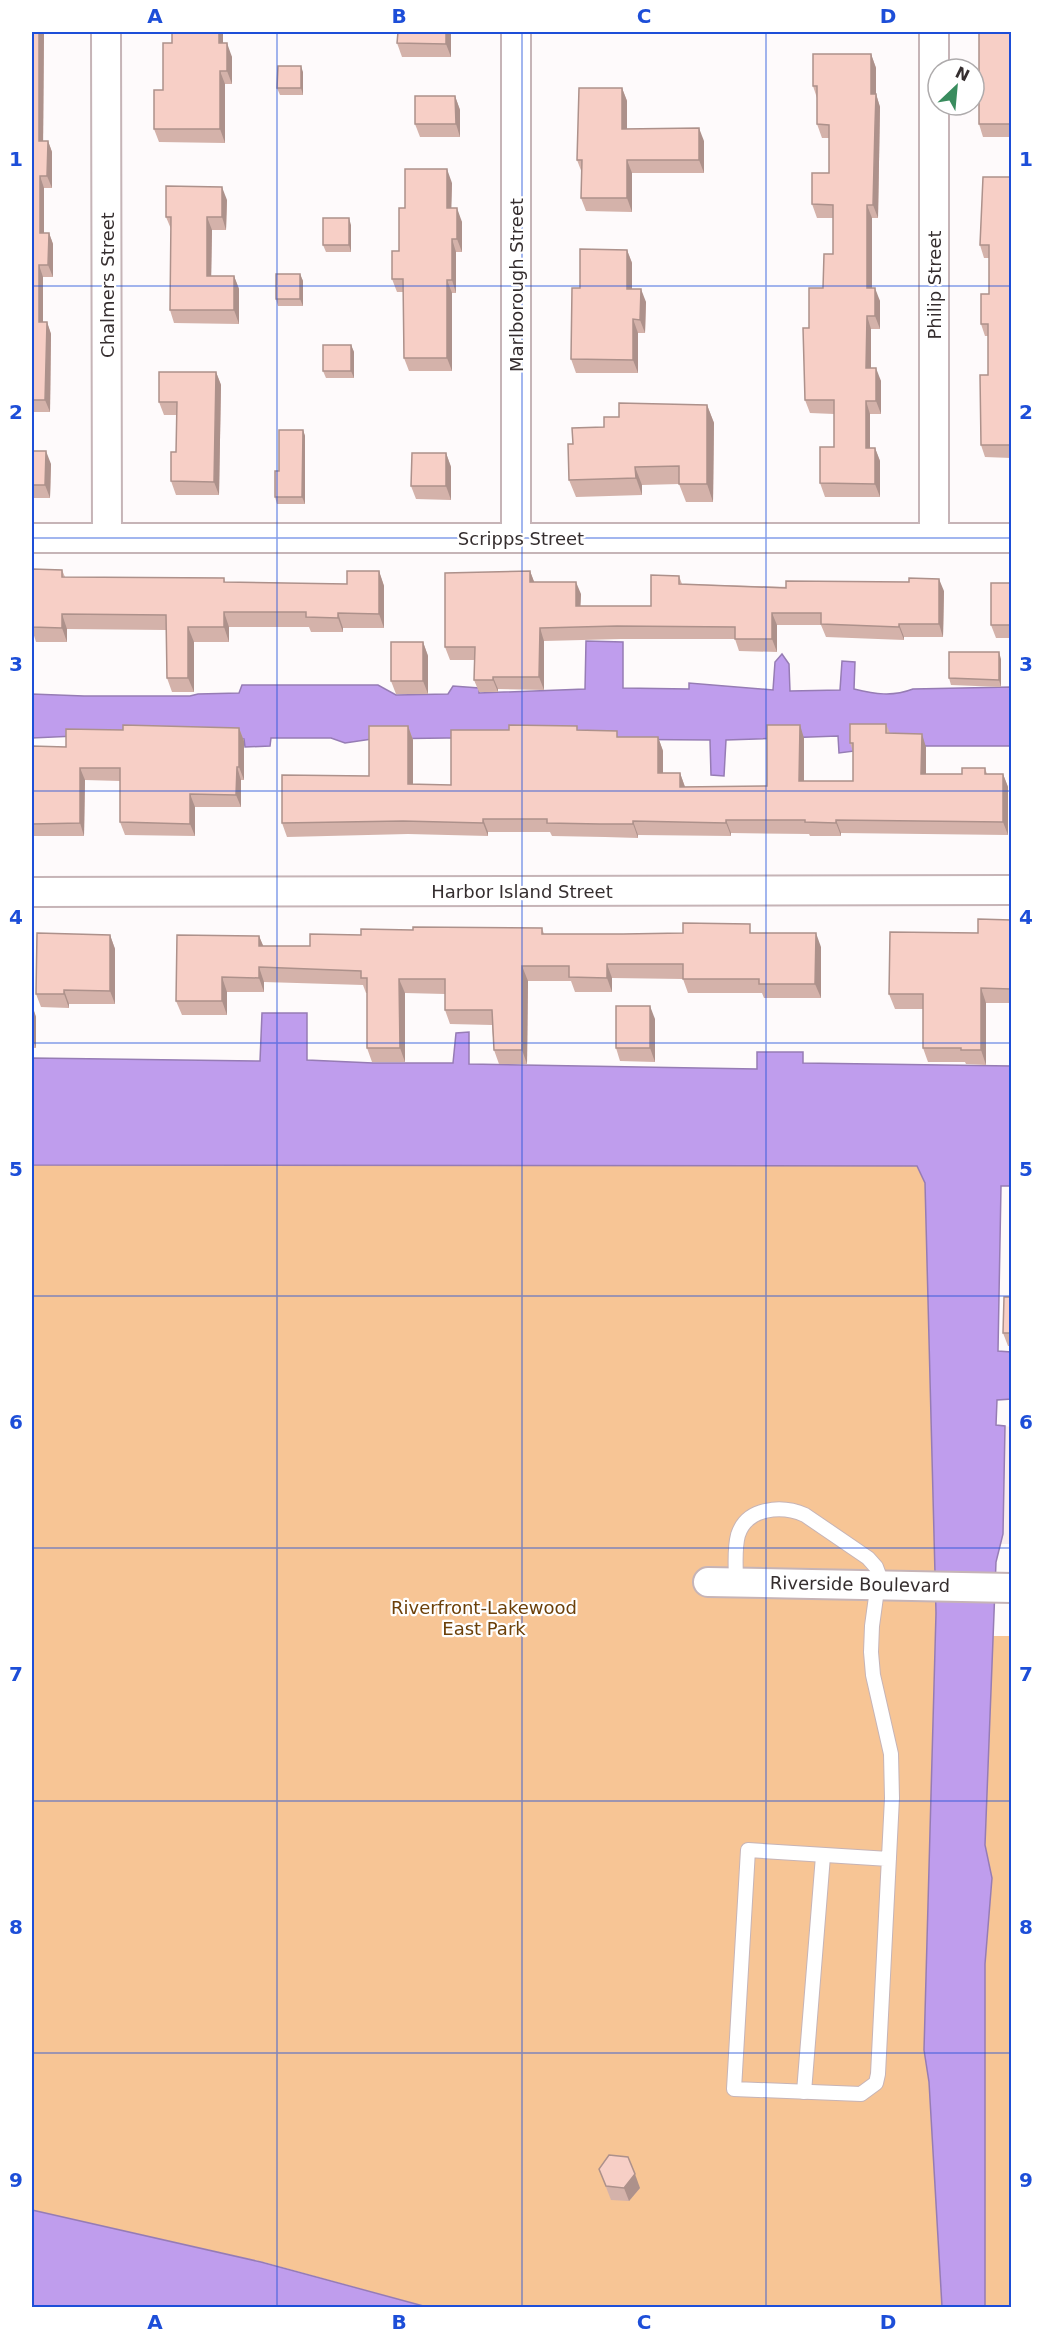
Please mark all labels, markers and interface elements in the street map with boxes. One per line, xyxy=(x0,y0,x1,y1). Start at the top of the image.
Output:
text: A xyxy=(147,4,163,28)
text: B xyxy=(391,4,407,28)
text: C xyxy=(637,4,651,28)
text: D xyxy=(880,4,896,28)
north arrow xyxy=(926,57,986,117)
text: N xyxy=(952,62,973,85)
text: 1 xyxy=(9,147,23,171)
text: 1 xyxy=(1019,147,1033,171)
street label: Marlborough Street xyxy=(506,198,527,372)
street label: Chalmers Street xyxy=(97,212,118,358)
street label: Philip Street xyxy=(924,230,945,340)
text: 2 xyxy=(9,400,23,424)
text: 2 xyxy=(1019,400,1033,424)
street label: Scripps Street xyxy=(458,528,584,549)
text: 3 xyxy=(9,652,23,676)
text: 3 xyxy=(1019,652,1033,676)
street label: Harbor Island Street xyxy=(431,881,613,902)
text: 4 xyxy=(9,905,23,929)
text: 4 xyxy=(1019,905,1033,929)
text: 5 xyxy=(9,1157,23,1181)
text: 5 xyxy=(1019,1157,1033,1181)
text: 6 xyxy=(9,1410,23,1434)
text: 6 xyxy=(1019,1410,1033,1434)
street label: Riverside Boulevard xyxy=(770,1572,950,1596)
park label: Riverfront-Lakewood East Park xyxy=(391,1597,577,1639)
text: 7 xyxy=(9,1662,23,1686)
text: 7 xyxy=(1019,1662,1033,1686)
text: 8 xyxy=(9,1915,23,1939)
text: 8 xyxy=(1019,1915,1033,1939)
text: 9 xyxy=(9,2168,23,2192)
text: 9 xyxy=(1019,2168,1033,2192)
text: A xyxy=(147,2310,163,2334)
text: B xyxy=(391,2310,407,2334)
text: C xyxy=(637,2310,651,2334)
text: D xyxy=(880,2310,896,2334)

